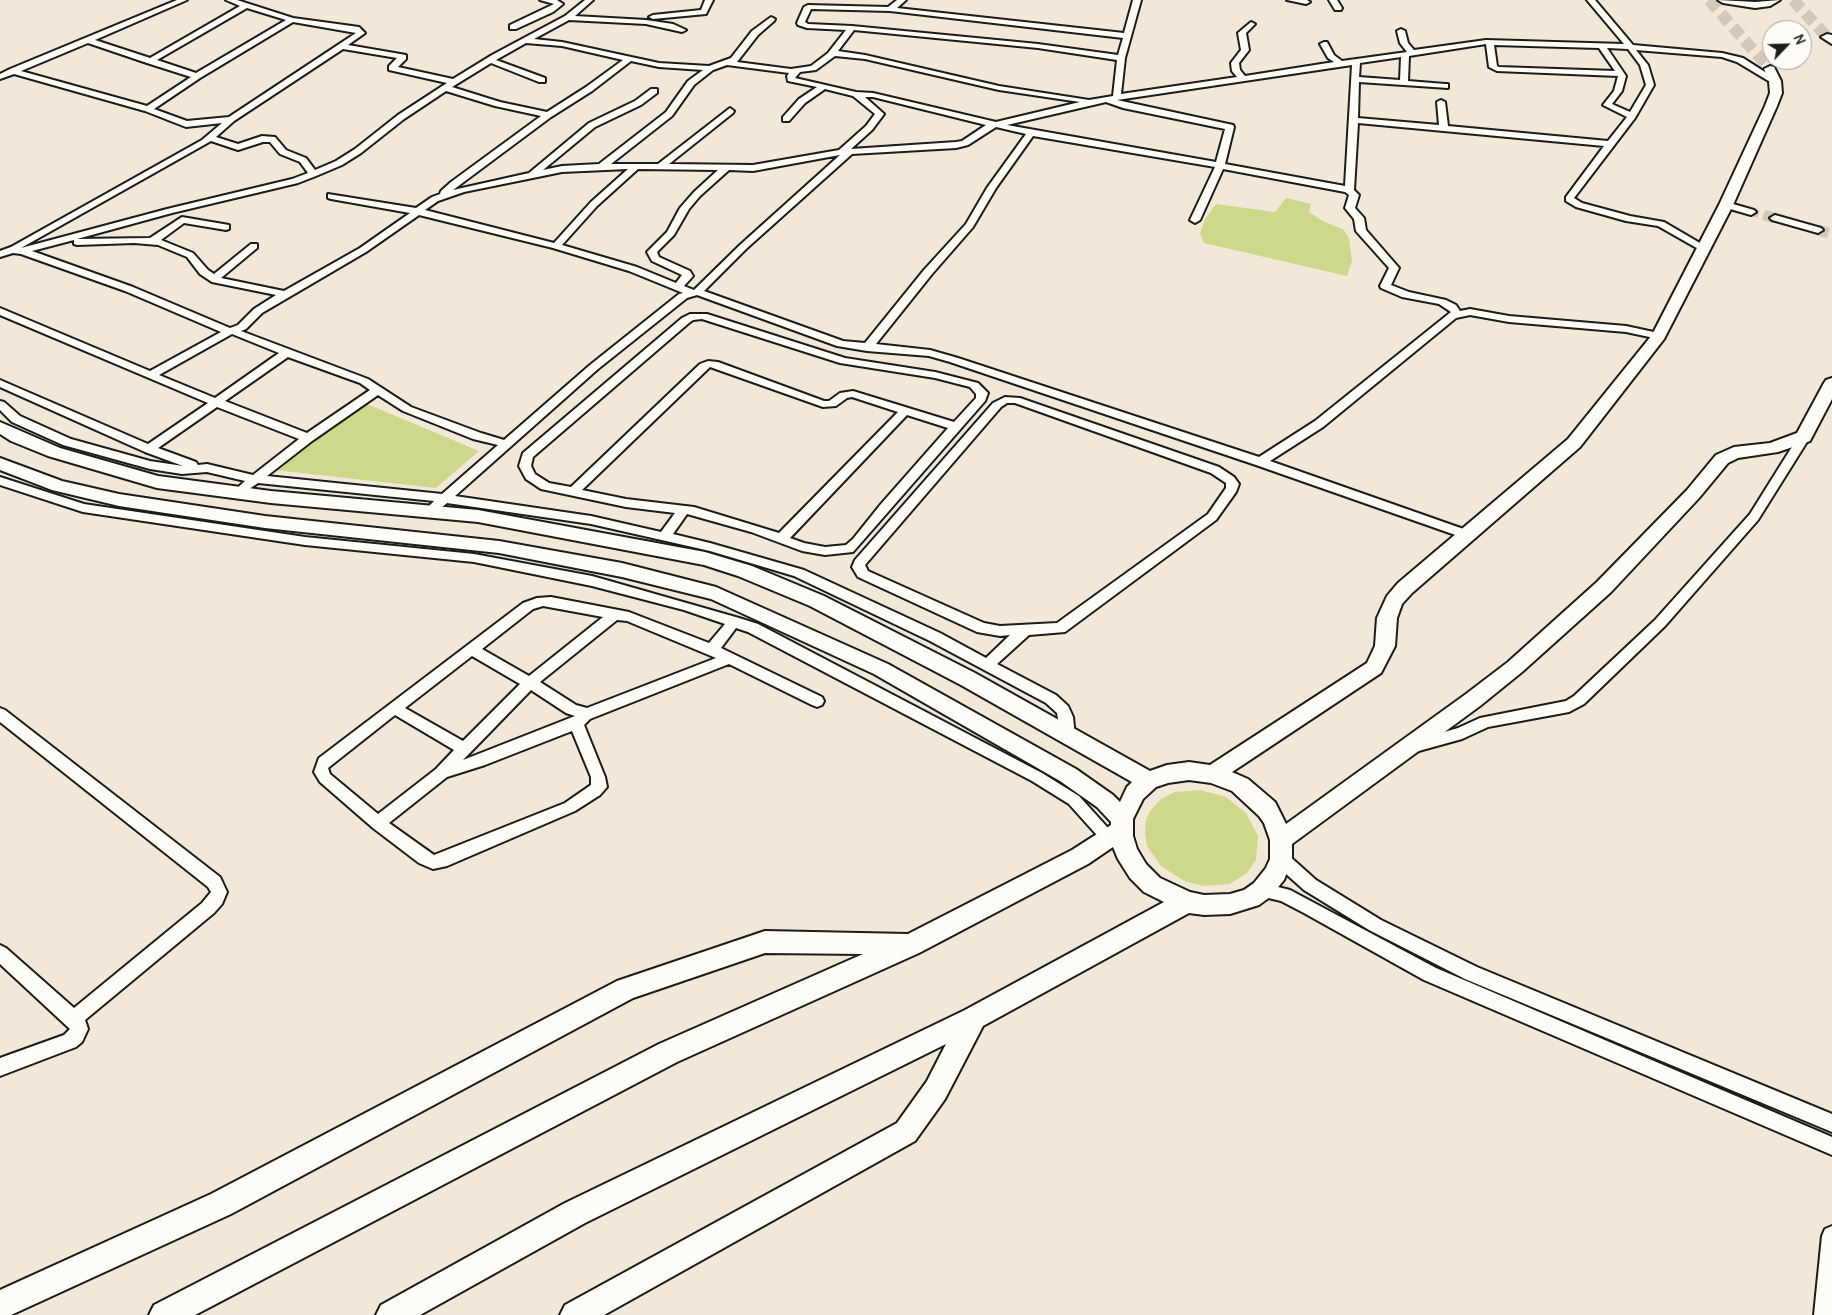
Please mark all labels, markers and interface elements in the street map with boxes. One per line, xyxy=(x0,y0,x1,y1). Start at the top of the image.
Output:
north arrow xyxy=(1762,20,1812,70)
text: N xyxy=(1790,31,1810,47)

